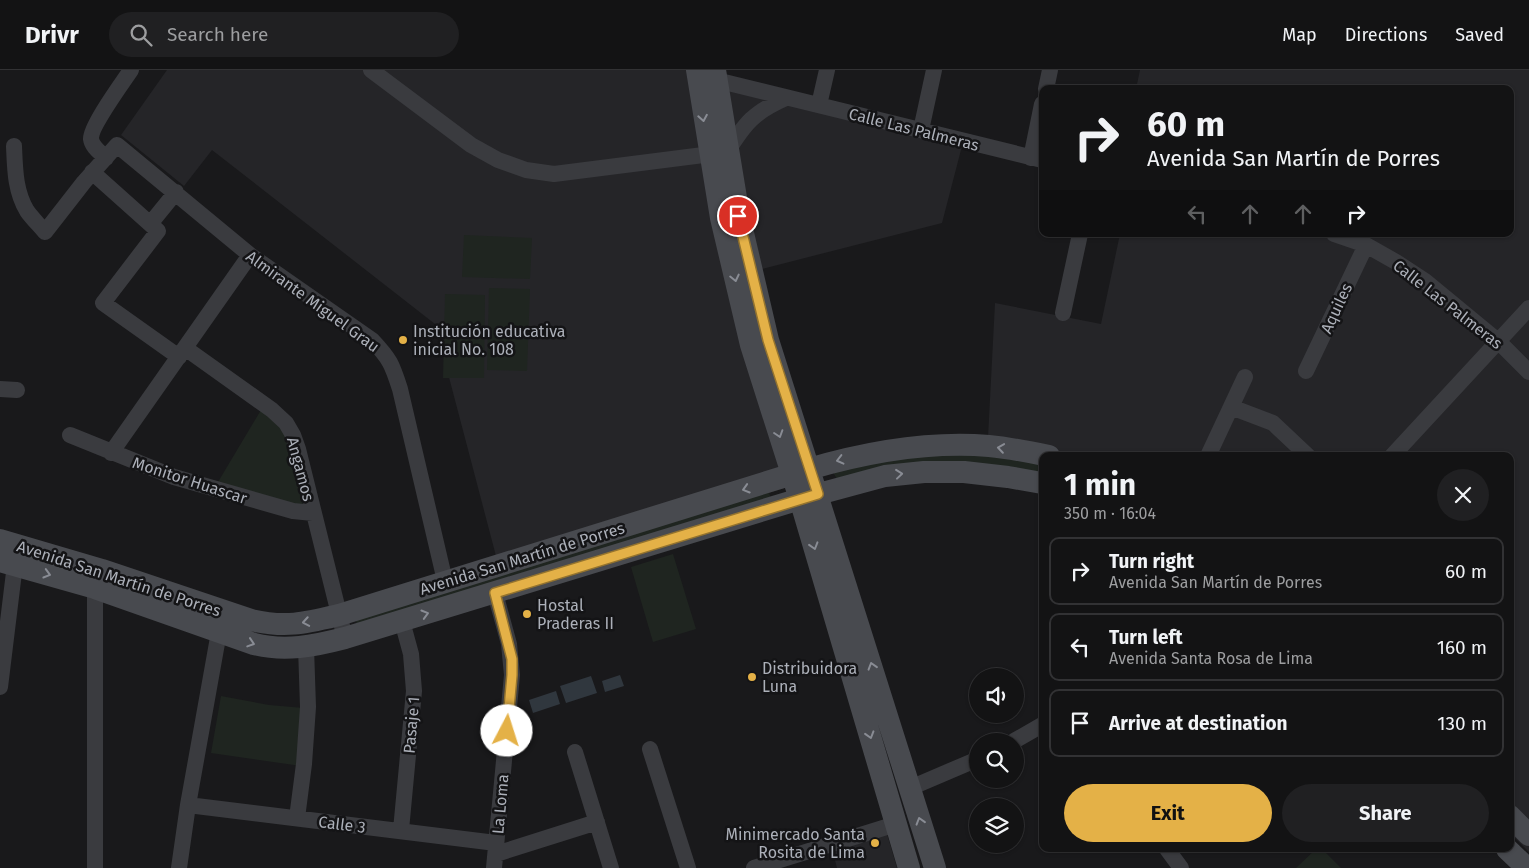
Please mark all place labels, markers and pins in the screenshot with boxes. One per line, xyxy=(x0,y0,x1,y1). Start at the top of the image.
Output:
pin xyxy=(717,195,759,237)
place label: Institución educativa inicial No. 108 xyxy=(413,322,565,359)
marker: Institución educativa inicial No. 108 xyxy=(397,334,409,346)
place label: Hostal Praderas II xyxy=(537,596,614,633)
marker: Hostal Praderas II xyxy=(521,608,533,620)
place label: Distribuidora Luna xyxy=(762,659,857,696)
marker: Distribuidora Luna xyxy=(746,671,758,683)
place label: Minimercado Santa Rosita de Lima xyxy=(726,825,865,862)
marker: Minimercado Santa Rosita de Lima xyxy=(869,837,881,849)

